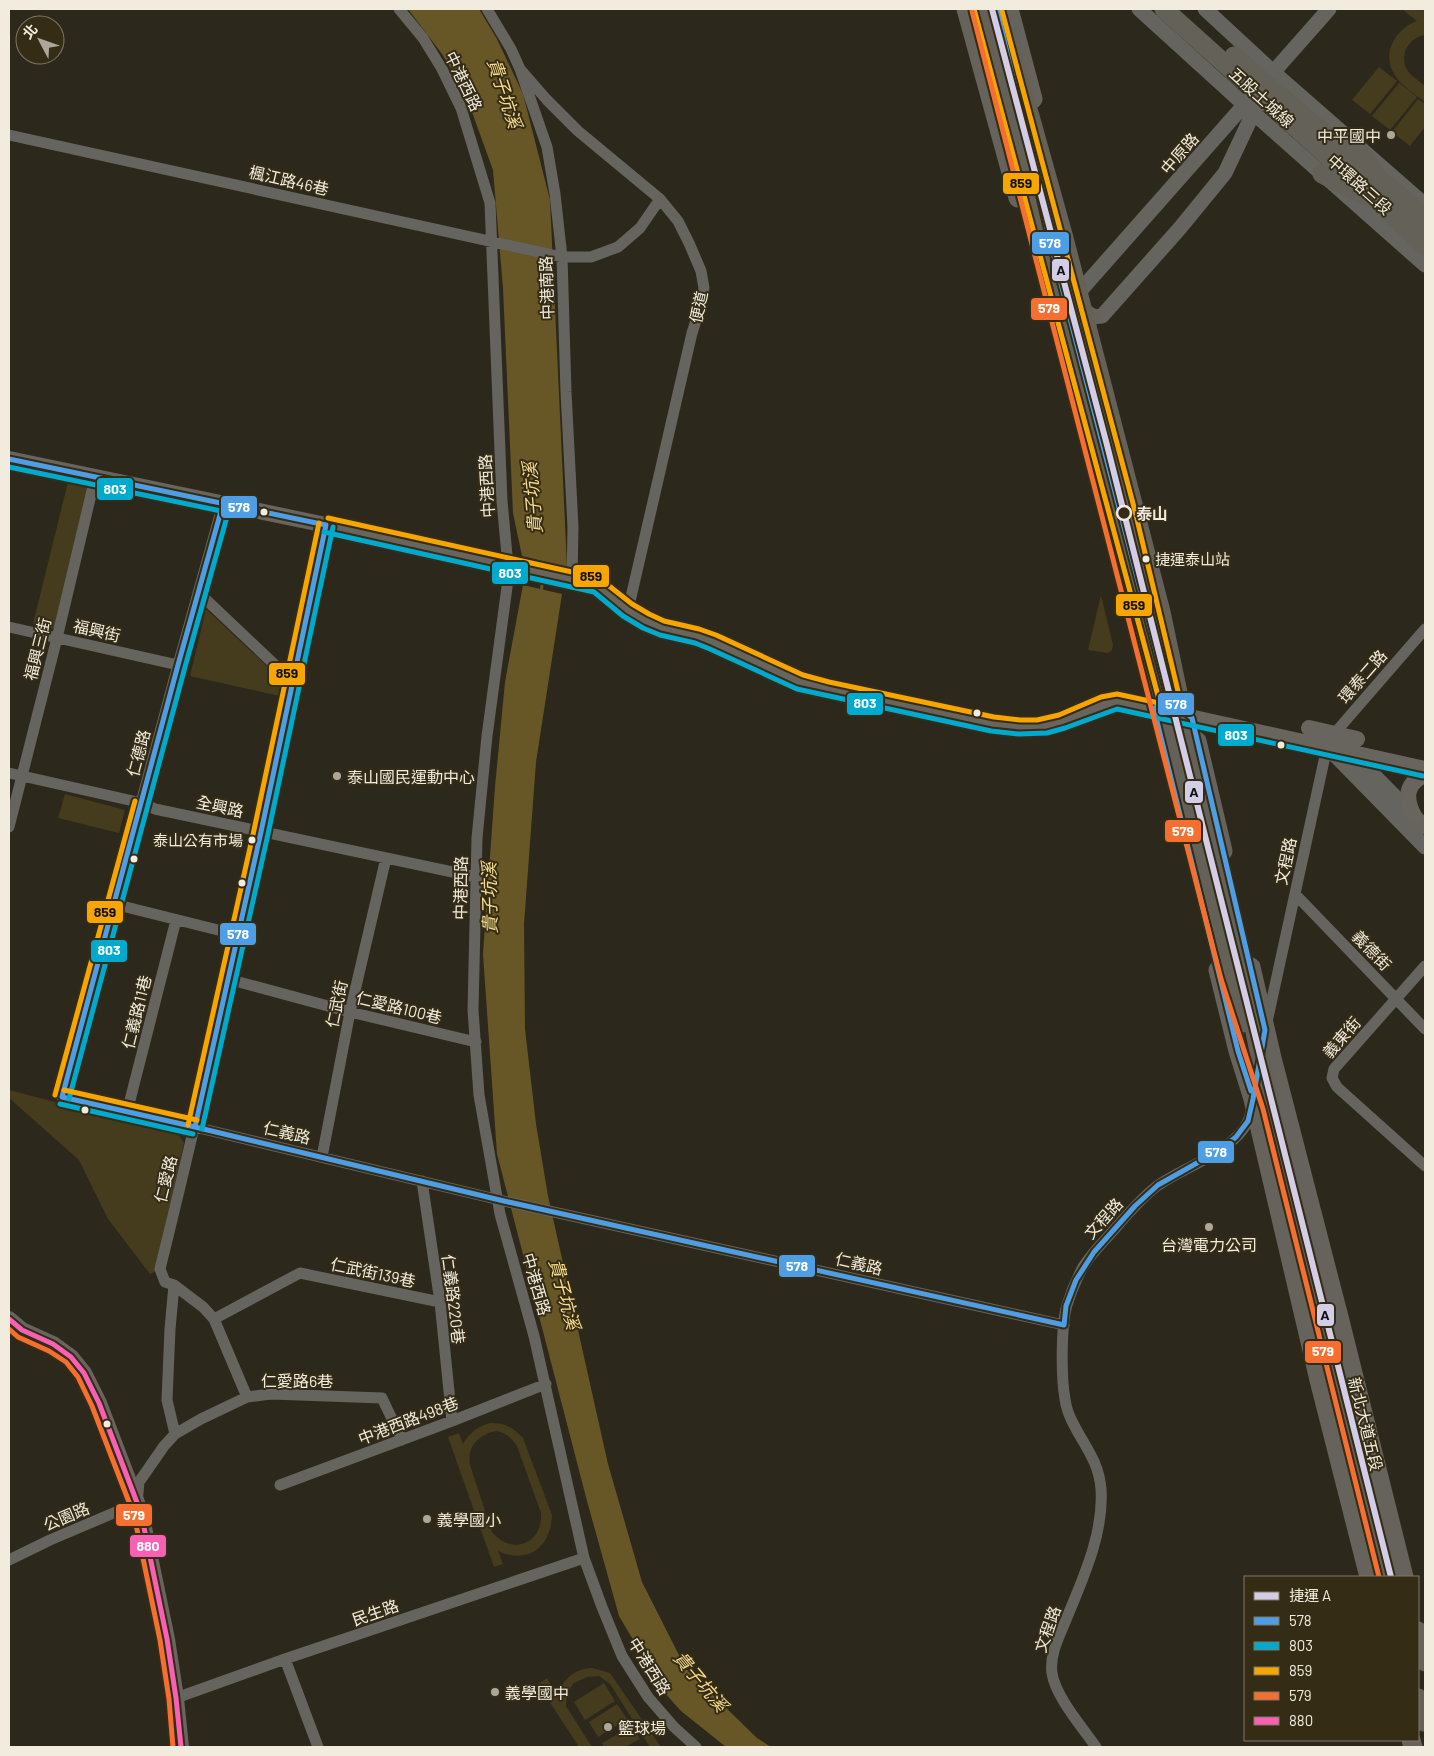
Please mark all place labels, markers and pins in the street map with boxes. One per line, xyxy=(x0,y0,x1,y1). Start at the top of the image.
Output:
place label: 中平國中 xyxy=(1317,126,1381,145)
marker: 中平國中 xyxy=(1385,129,1397,141)
place label: 泰山 xyxy=(1136,504,1168,523)
marker: 泰山 xyxy=(1116,505,1132,521)
unlabelled marker xyxy=(259,507,269,517)
place label: 捷運泰山站 xyxy=(1155,550,1230,568)
marker: 捷運泰山站 xyxy=(1141,554,1151,564)
unlabelled marker xyxy=(972,708,982,718)
unlabelled marker xyxy=(1276,740,1286,750)
place label: 泰山國民運動中心 xyxy=(347,767,475,786)
marker: 泰山國民運動中心 xyxy=(331,770,343,782)
place label: 泰山公有市場 xyxy=(153,831,243,849)
marker: 泰山公有市場 xyxy=(247,835,257,845)
unlabelled marker xyxy=(129,854,139,864)
unlabelled marker xyxy=(237,878,247,888)
unlabelled marker xyxy=(80,1105,90,1115)
marker: 台灣電力公司 xyxy=(1203,1221,1215,1233)
place label: 台灣電力公司 xyxy=(1161,1235,1257,1254)
unlabelled marker xyxy=(102,1419,112,1429)
place label: 義學國小 xyxy=(437,1510,501,1529)
marker: 義學國小 xyxy=(421,1513,433,1525)
place label: 義學國中 xyxy=(505,1683,569,1702)
marker: 義學國中 xyxy=(489,1686,501,1698)
place label: 籃球場 xyxy=(618,1718,666,1737)
marker: 籃球場 xyxy=(602,1721,614,1733)

